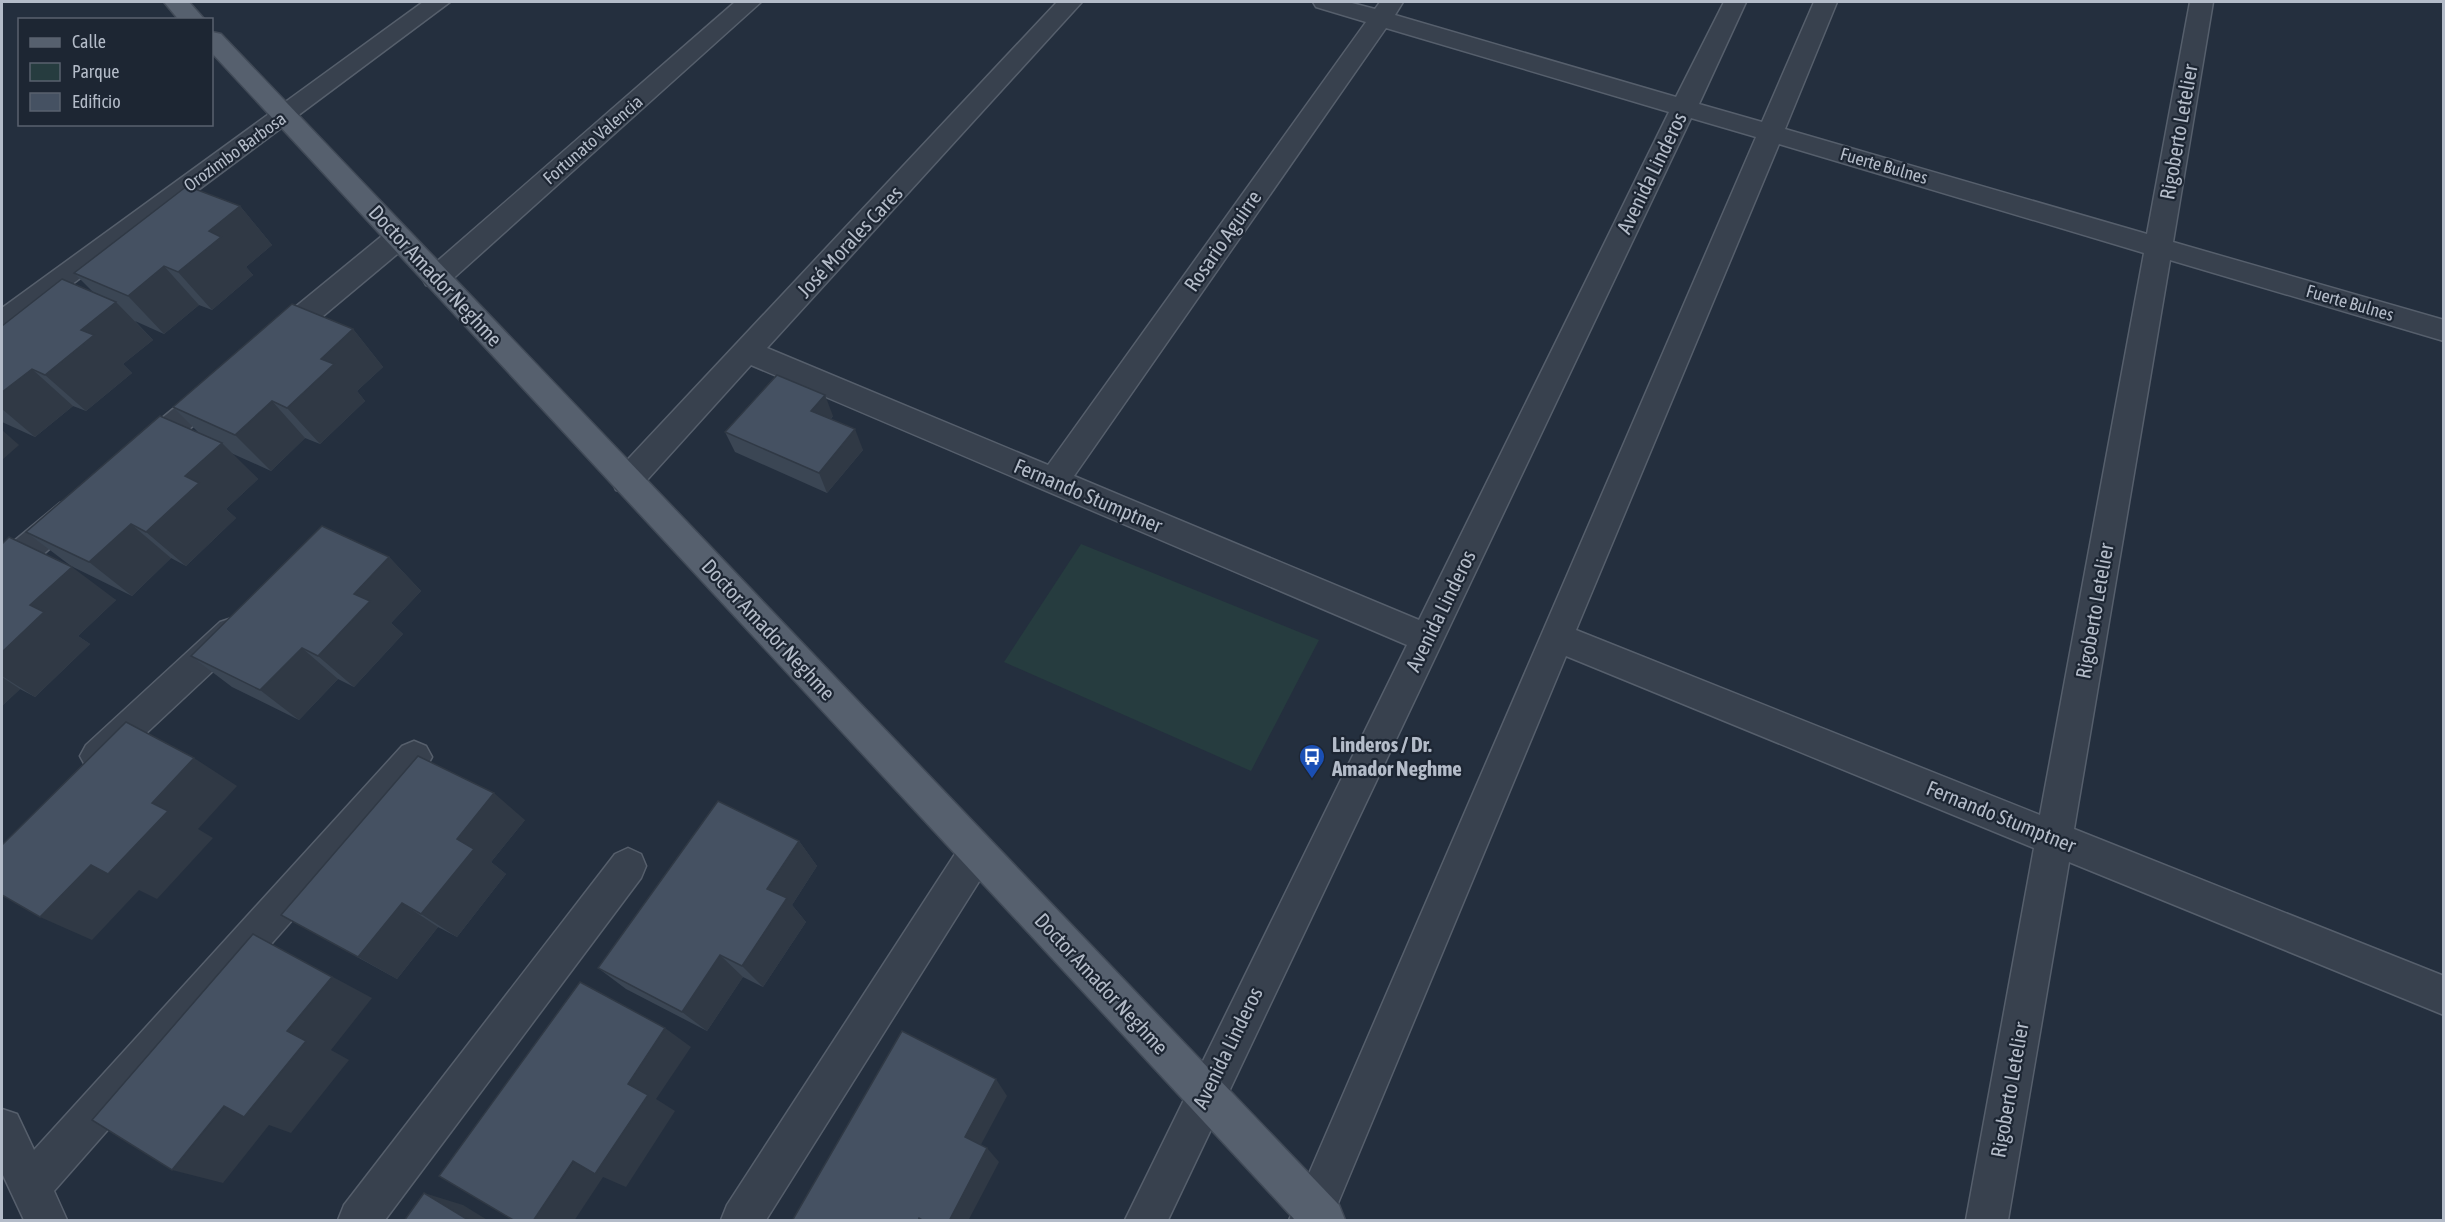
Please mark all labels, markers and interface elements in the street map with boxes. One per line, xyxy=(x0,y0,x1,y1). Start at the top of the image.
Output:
legend xyxy=(18,18,213,126)
text: Calle xyxy=(72,31,106,52)
text: Parque xyxy=(72,61,120,82)
street label: Rigoberto Letelier xyxy=(2154,61,2202,201)
text: Edificio xyxy=(72,91,121,112)
street label: Fortunato Valencia xyxy=(539,91,647,188)
street label: Orozimbo Barbosa xyxy=(180,108,290,196)
street label: Avenida Linderos xyxy=(1611,108,1691,237)
street label: Fuerte Bulnes xyxy=(1838,143,1930,188)
street label: José Morales Cares xyxy=(792,181,907,302)
street label: Rosario Aguirre xyxy=(1179,185,1266,295)
street label: Doctor Amador Neghme xyxy=(364,200,507,351)
street label: Fuerte Bulnes xyxy=(2304,280,2396,325)
street label: Fernando Stumptner xyxy=(1011,453,1167,537)
street label: Rigoberto Letelier xyxy=(2070,540,2118,680)
street label: Avenida Linderos xyxy=(1400,546,1480,675)
street label: Doctor Amador Neghme xyxy=(697,554,840,705)
place label: Linderos / Dr. Amador Neghme xyxy=(1331,732,1462,780)
bus stop icon: Linderos / Dr. Amador Neghme xyxy=(1297,742,1327,780)
street label: Fernando Stumptner xyxy=(1923,775,2080,857)
street label: Doctor Amador Neghme xyxy=(1030,908,1173,1059)
street label: Avenida Linderos xyxy=(1187,983,1267,1112)
street label: Rigoberto Letelier xyxy=(1985,1019,2033,1159)

